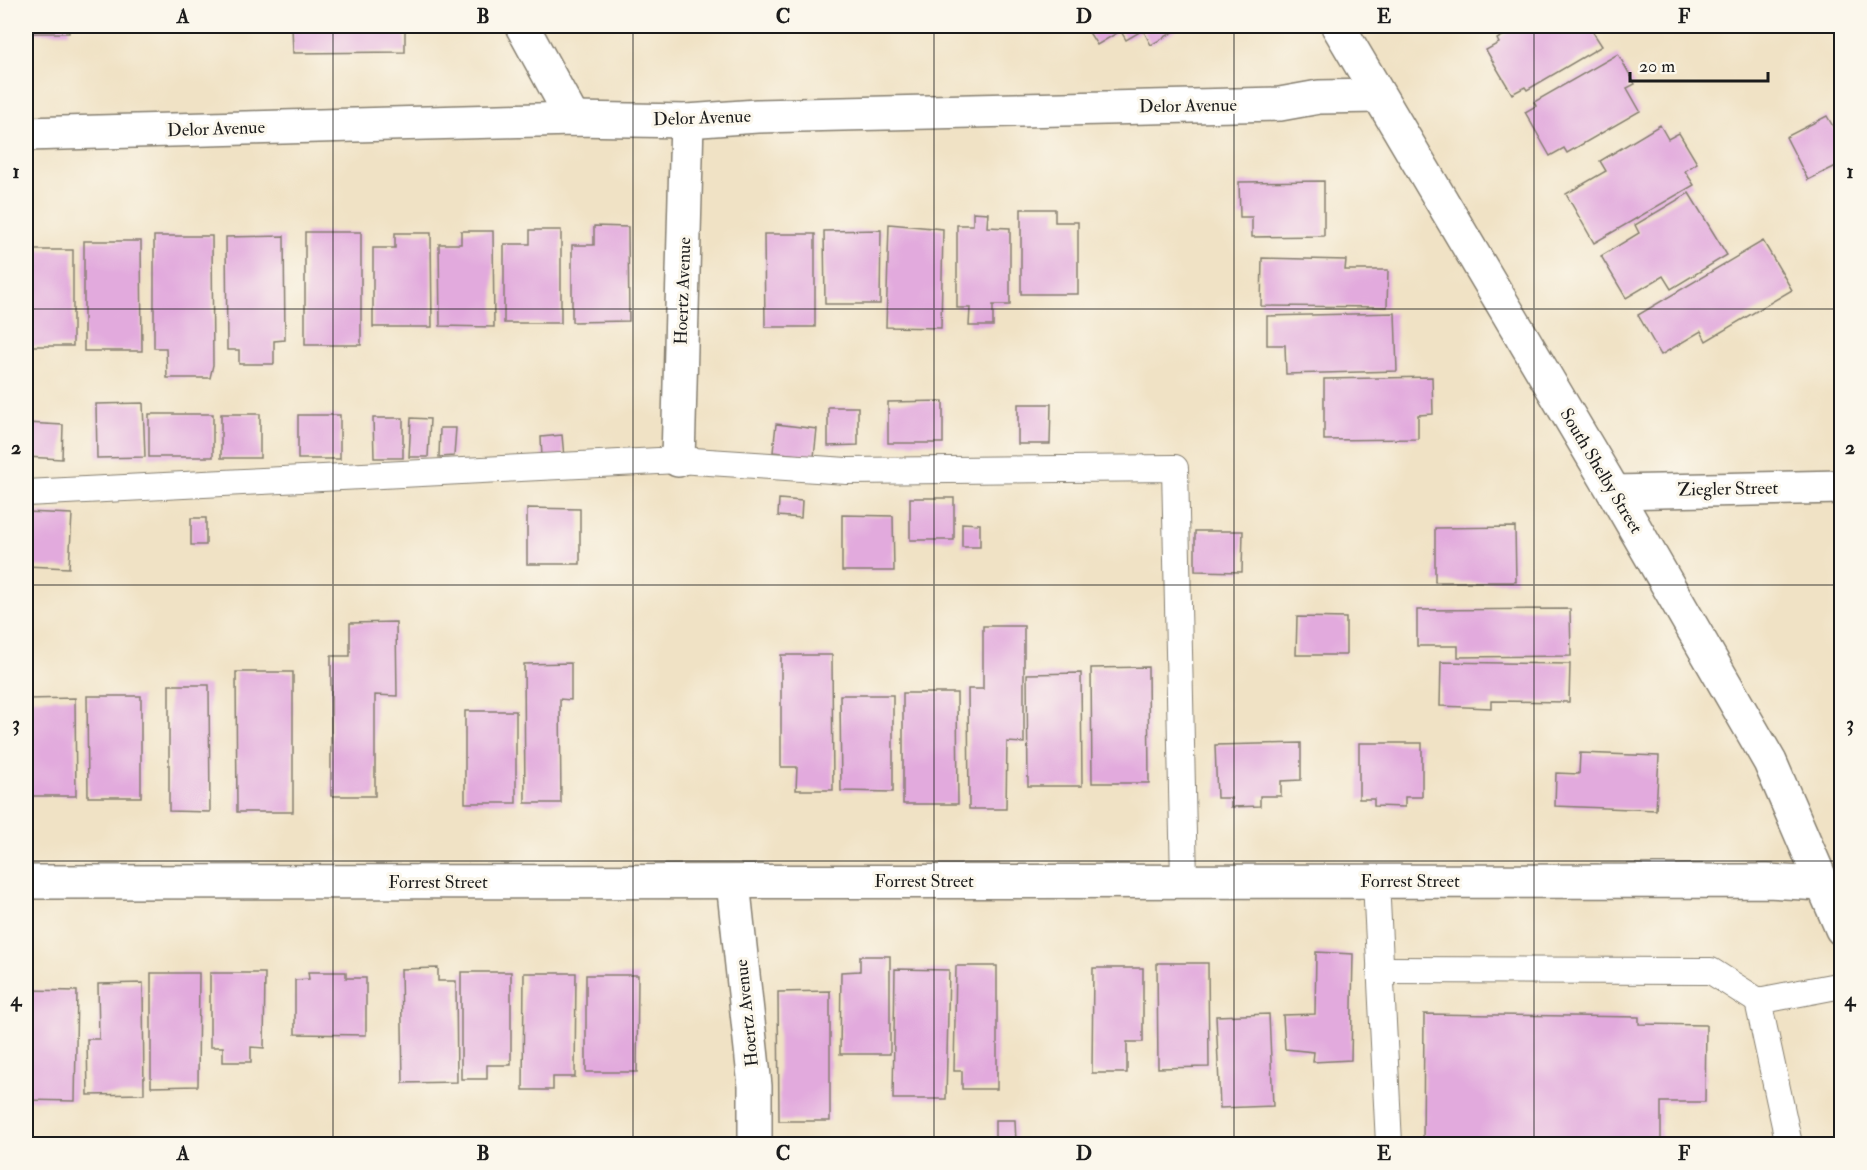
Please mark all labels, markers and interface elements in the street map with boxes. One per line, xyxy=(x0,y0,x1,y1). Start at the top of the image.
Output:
text: A xyxy=(176,4,190,29)
text: B xyxy=(476,4,490,29)
text: C xyxy=(776,4,790,29)
text: D xyxy=(1076,4,1092,29)
text: E xyxy=(1377,4,1392,29)
text: F xyxy=(1678,4,1691,29)
scale bar xyxy=(1630,45,1768,83)
text: 20 m xyxy=(1639,55,1675,78)
street label: Delor Avenue xyxy=(1139,94,1238,118)
street label: Delor Avenue xyxy=(653,105,752,131)
street label: Delor Avenue xyxy=(167,116,266,142)
text: 1 xyxy=(12,159,20,184)
text: 1 xyxy=(1846,159,1854,184)
street label: Hoertz Avenue xyxy=(670,236,696,345)
street label: South Shelby Street xyxy=(1554,404,1648,538)
text: 2 xyxy=(11,435,21,460)
text: 2 xyxy=(1845,435,1855,460)
street label: Ziegler Street xyxy=(1678,477,1779,501)
text: 3 xyxy=(12,711,20,736)
text: 3 xyxy=(1846,711,1854,736)
street label: Forrest Street xyxy=(874,870,974,893)
street label: Forrest Street xyxy=(1360,870,1460,893)
street label: Forrest Street xyxy=(388,871,488,894)
street label: Hoertz Avenue xyxy=(730,958,764,1068)
text: 4 xyxy=(10,987,23,1012)
text: 4 xyxy=(1844,987,1857,1012)
text: A xyxy=(176,1141,190,1166)
text: B xyxy=(476,1141,490,1166)
text: C xyxy=(776,1141,790,1166)
text: D xyxy=(1076,1141,1092,1166)
text: E xyxy=(1377,1141,1392,1166)
text: F xyxy=(1678,1141,1691,1166)

